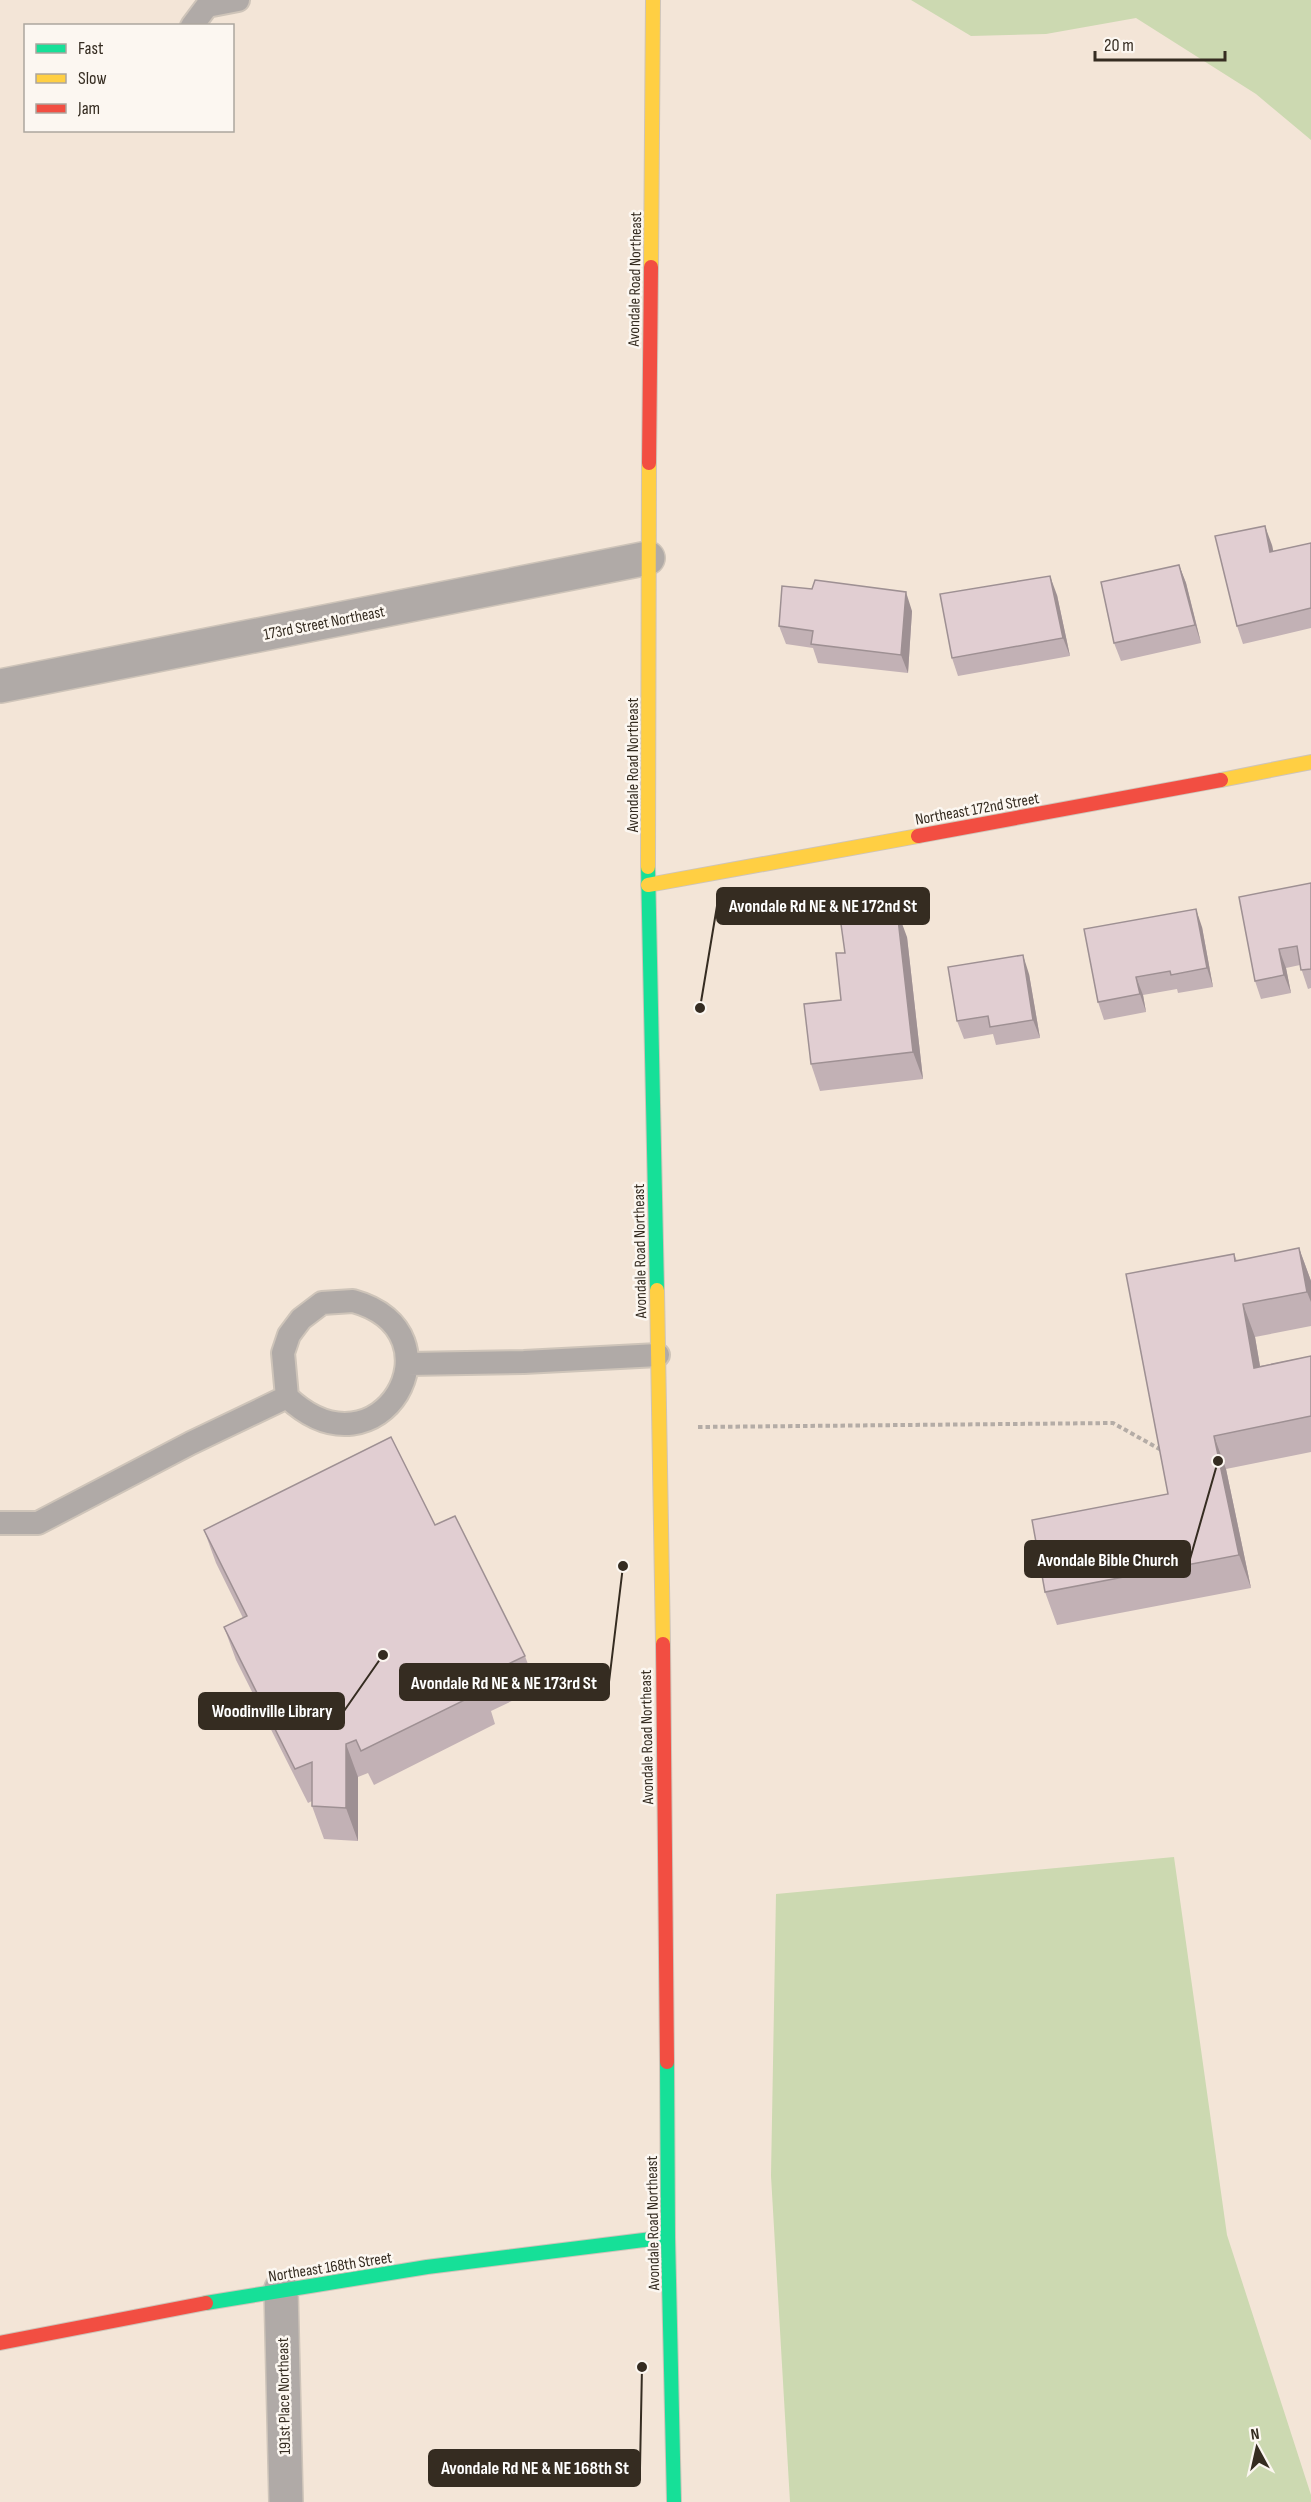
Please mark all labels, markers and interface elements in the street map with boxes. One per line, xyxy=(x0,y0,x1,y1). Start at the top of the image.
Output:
legend xyxy=(24,24,234,132)
scale bar xyxy=(1095,24,1226,62)
text: 20 m xyxy=(1104,35,1134,56)
text: Fast xyxy=(78,38,104,59)
text: Slow xyxy=(78,68,107,89)
text: Jam xyxy=(77,98,100,119)
street label: Avondale Road Northeast xyxy=(625,211,646,348)
street label: 173rd Street Northeast xyxy=(262,602,387,645)
street label: Avondale Road Northeast xyxy=(624,698,643,833)
street label: Northeast 172nd Street xyxy=(914,789,1041,830)
callout: Avondale Rd NE & NE 172nd St xyxy=(717,888,929,924)
text: Avondale Rd NE & NE 172nd St xyxy=(728,896,917,917)
street label: Avondale Road Northeast xyxy=(630,1183,651,1319)
callout: Avondale Bible Church xyxy=(1025,1541,1190,1577)
text: Avondale Bible Church xyxy=(1036,1550,1179,1571)
callout: Avondale Rd NE & NE 173rd St xyxy=(400,1664,609,1700)
street label: Avondale Road Northeast xyxy=(637,1669,658,1805)
text: Avondale Rd NE & NE 173rd St xyxy=(410,1673,597,1694)
callout: Woodinville Library xyxy=(199,1693,344,1729)
text: Woodinville Library xyxy=(212,1701,333,1722)
street label: Avondale Road Northeast xyxy=(643,2155,664,2291)
street label: Northeast 168th Street xyxy=(267,2248,393,2287)
street label: 191st Place Northeast xyxy=(274,2337,295,2455)
north arrow xyxy=(1227,2418,1287,2478)
text: N xyxy=(1250,2425,1261,2445)
callout: Avondale Rd NE & NE 168th St xyxy=(429,2450,640,2486)
text: Avondale Rd NE & NE 168th St xyxy=(440,2458,629,2479)

